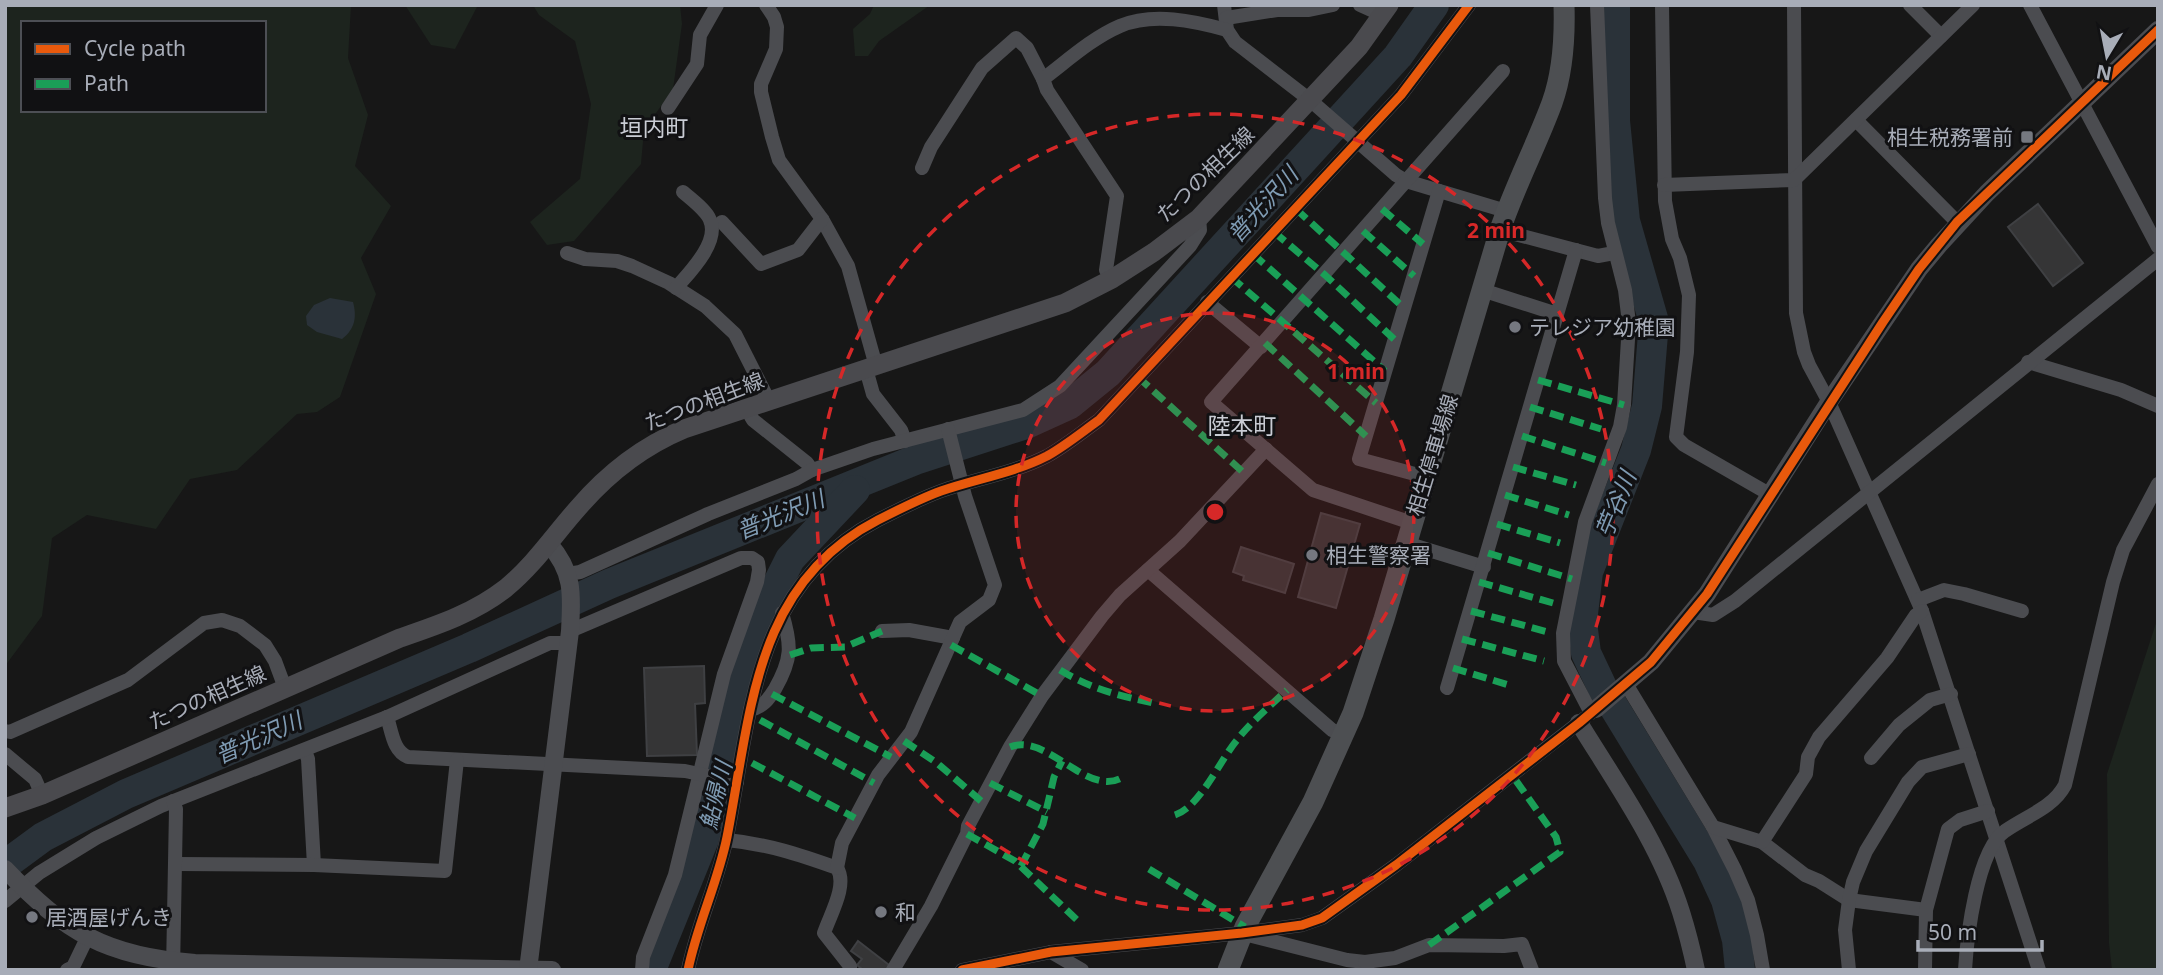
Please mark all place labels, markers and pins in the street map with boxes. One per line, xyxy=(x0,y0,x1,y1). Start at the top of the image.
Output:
place label: 相生税務署前 xyxy=(1887,123,2013,151)
marker: 相生税務署前 xyxy=(2019,129,2035,145)
place label: テレジア幼稚園 xyxy=(1529,313,1676,341)
marker: テレジア幼稚園 xyxy=(1507,319,1523,335)
centre of rings xyxy=(1203,500,1227,524)
place label: 相生警察署 xyxy=(1326,541,1431,569)
marker: 相生警察署 xyxy=(1304,547,1320,563)
place label: 和 xyxy=(895,898,916,926)
place label: 居酒屋げんき xyxy=(46,903,172,931)
marker: 和 xyxy=(873,904,889,920)
marker: 居酒屋げんき xyxy=(24,909,40,925)

